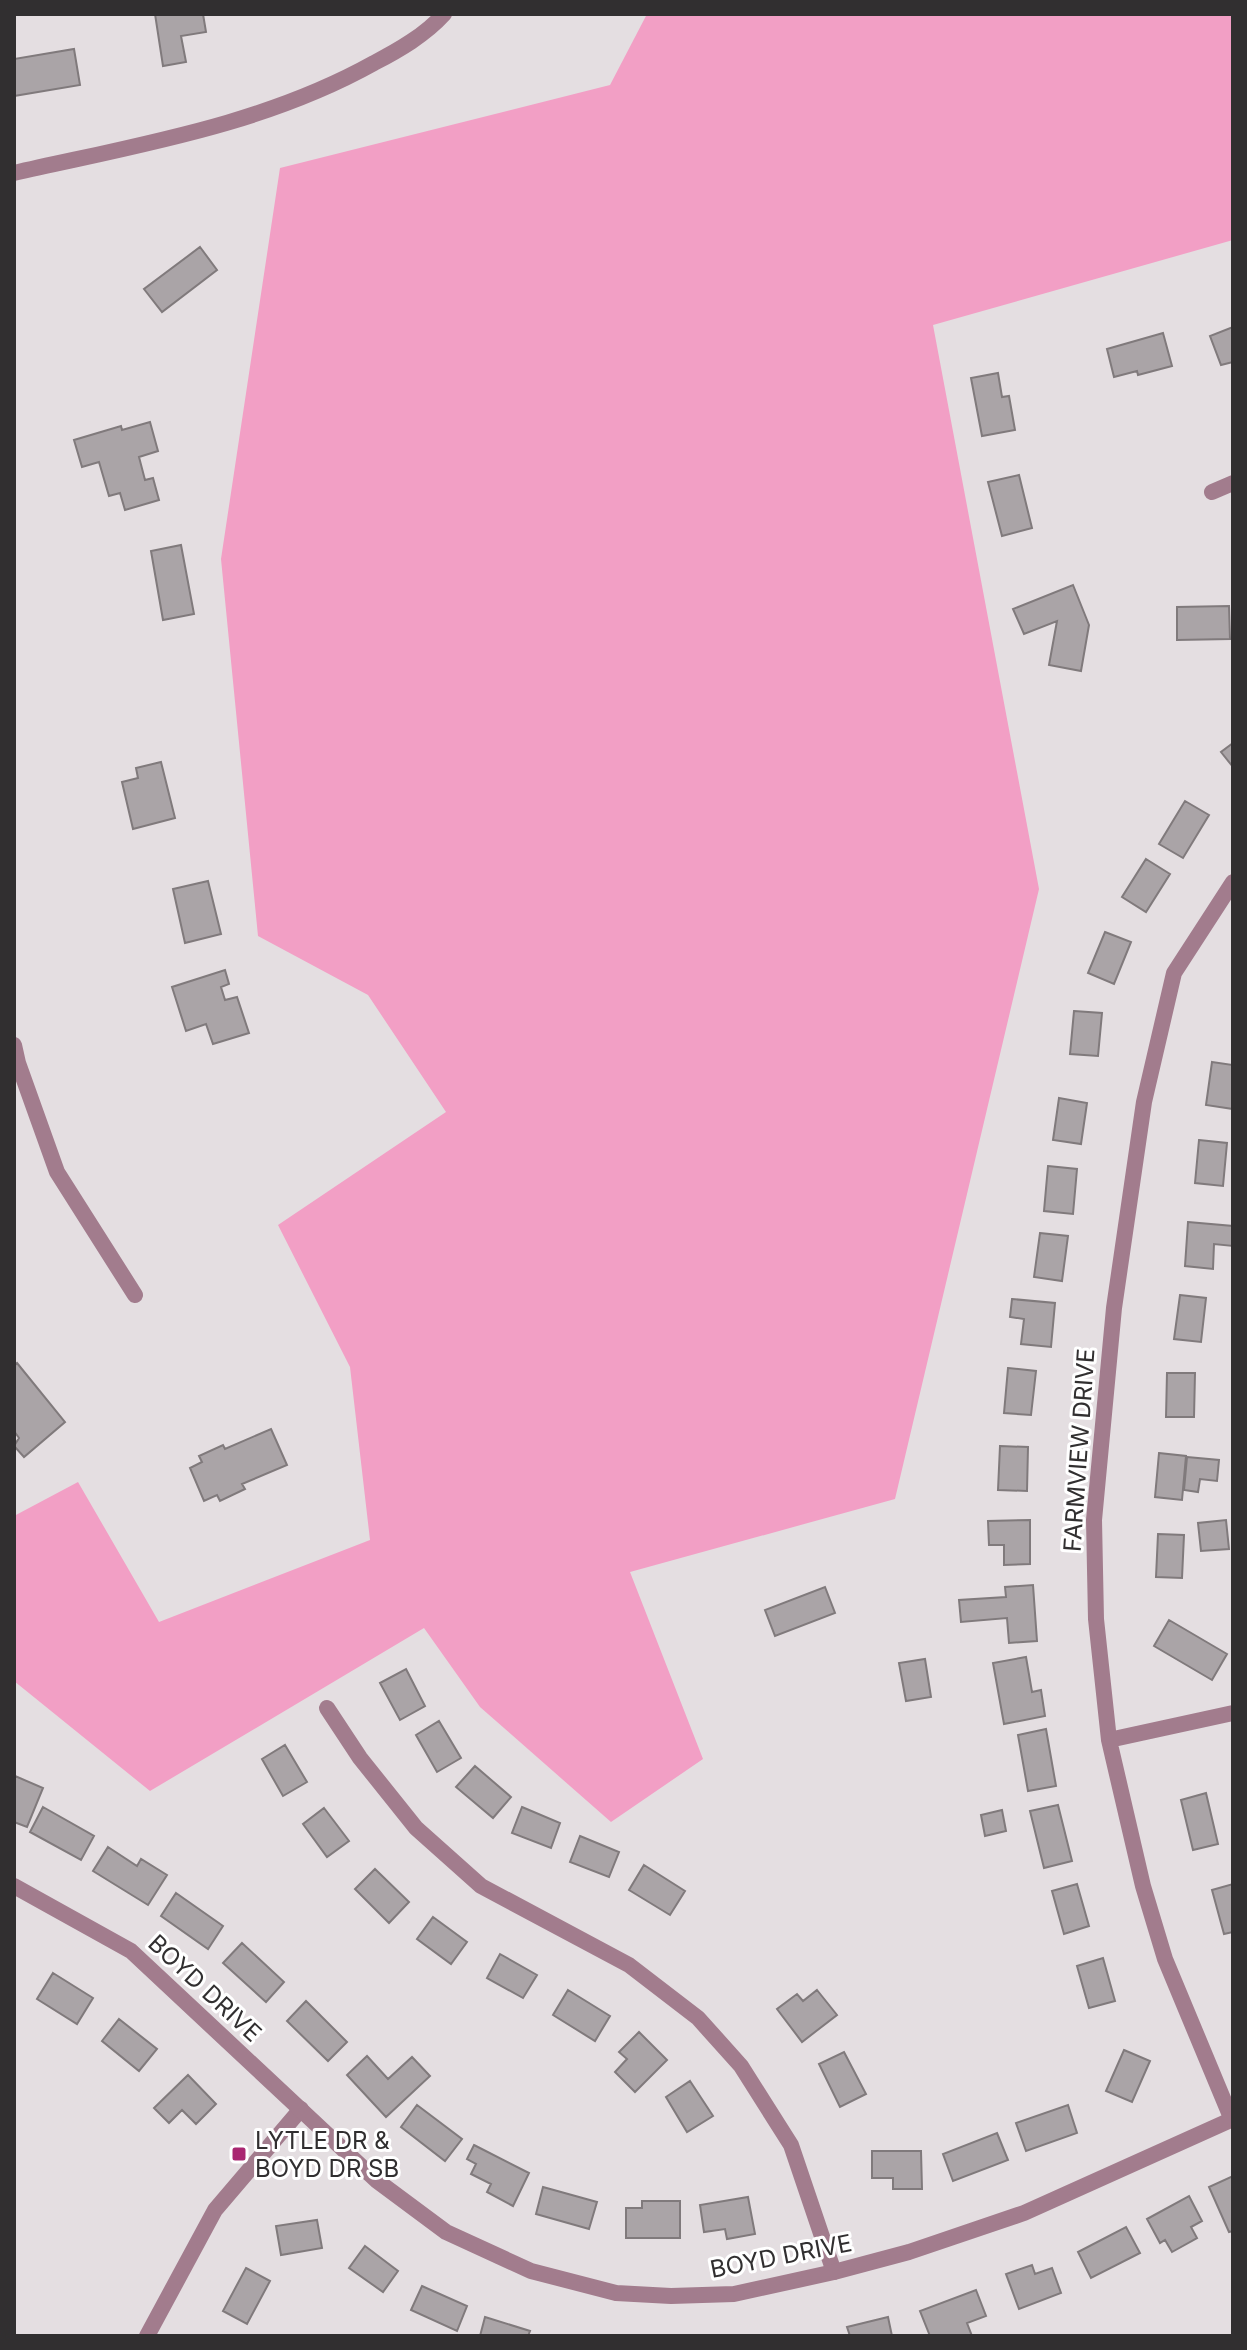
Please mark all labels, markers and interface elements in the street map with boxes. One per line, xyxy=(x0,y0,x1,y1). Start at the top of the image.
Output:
street label: FARMVIEW DRIVE xyxy=(1057,1347,1101,1553)
street label: BOYD DRIVE xyxy=(143,1928,267,2048)
place label: LYTLE DR & BOYD DR SB xyxy=(255,2126,399,2183)
marker: LYTLE DR & BOYD DR SB xyxy=(230,2145,248,2163)
street label: BOYD DRIVE xyxy=(708,2228,854,2284)

